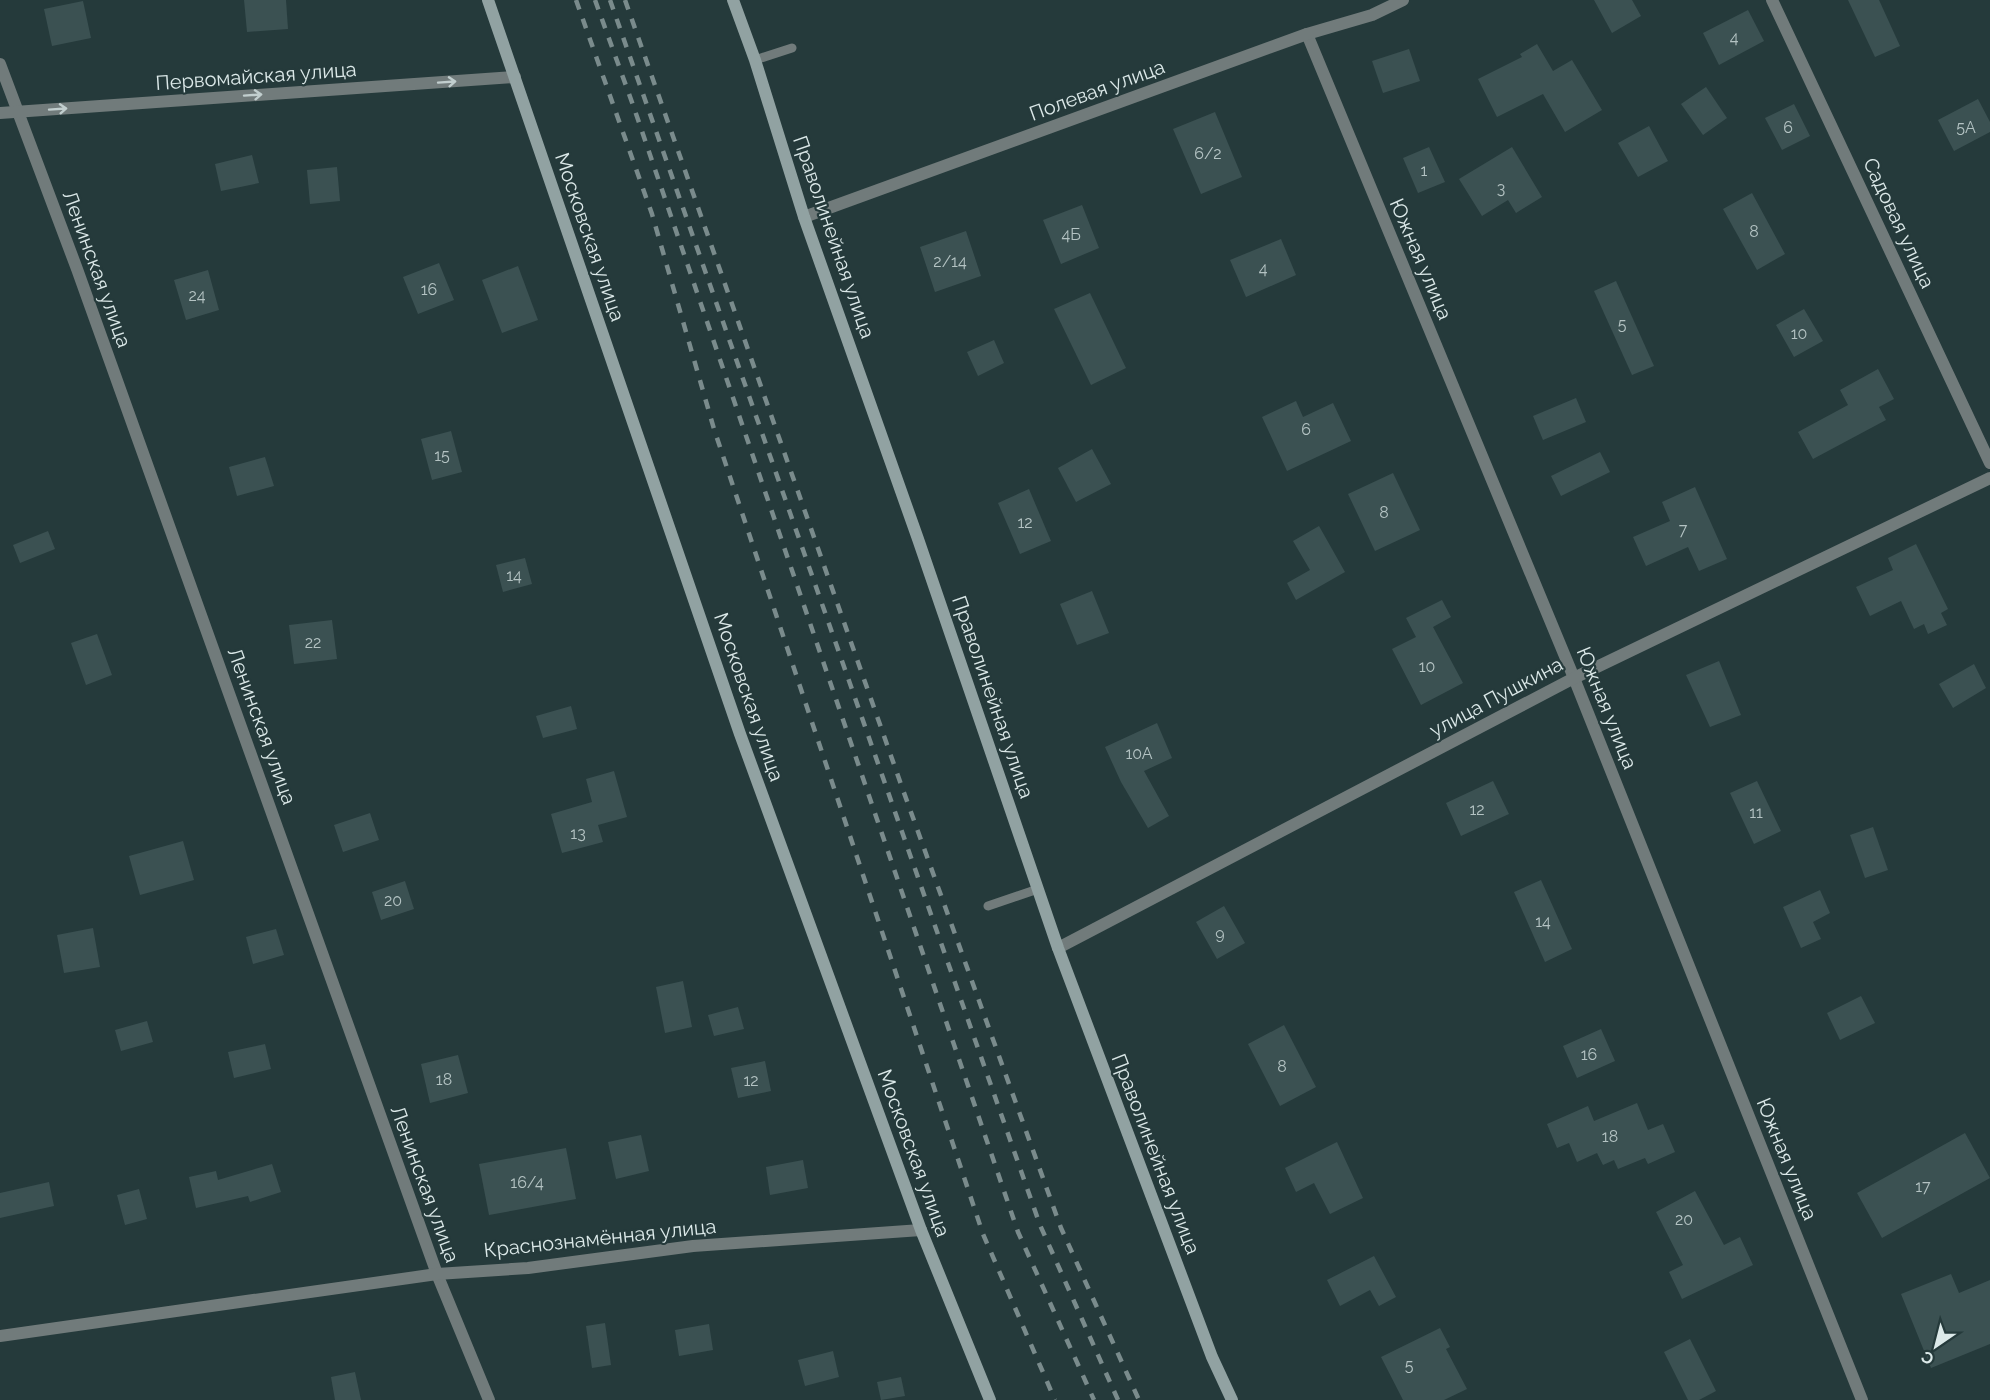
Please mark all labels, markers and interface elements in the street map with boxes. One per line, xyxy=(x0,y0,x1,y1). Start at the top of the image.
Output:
house number: 4 xyxy=(1730,28,1739,47)
street label: Полевая улица xyxy=(1026,54,1168,126)
street label: Первомайская улица xyxy=(155,57,357,95)
one-way arrow xyxy=(437,76,457,87)
one-way arrow xyxy=(242,90,262,101)
one-way arrow xyxy=(48,103,68,114)
house number: 6 xyxy=(1783,118,1793,137)
house number: 5А xyxy=(1956,118,1976,137)
street label: Праволинейная улица xyxy=(788,133,880,341)
house number: 6/2 xyxy=(1194,144,1222,163)
street label: Московская улица xyxy=(550,150,630,324)
street label: Садовая улица xyxy=(1858,154,1940,292)
house number: 1 xyxy=(1421,161,1428,180)
house number: 3 xyxy=(1497,179,1505,198)
street label: Ленинская улица xyxy=(57,187,137,351)
street label: Южная улица xyxy=(1385,195,1457,323)
house number: 8 xyxy=(1749,222,1759,241)
house number: 4Б xyxy=(1061,225,1081,244)
house number: 2/14 xyxy=(933,252,967,271)
house number: 4 xyxy=(1259,259,1268,278)
house number: 16 xyxy=(421,280,437,299)
house number: 24 xyxy=(188,286,206,305)
house number: 5 xyxy=(1618,315,1627,334)
house number: 10 xyxy=(1791,324,1807,343)
house number: 6 xyxy=(1301,420,1311,439)
house number: 15 xyxy=(434,446,450,465)
house number: 8 xyxy=(1379,503,1389,522)
house number: 12 xyxy=(1017,513,1033,532)
house number: 7 xyxy=(1679,520,1688,539)
house number: 14 xyxy=(506,566,522,585)
street label: Праволинейная улица xyxy=(947,593,1039,801)
street label: Московская улица xyxy=(709,610,789,784)
house number: 22 xyxy=(305,633,321,652)
street label: Южная улица xyxy=(1572,643,1642,773)
street label: Ленинская улица xyxy=(222,644,302,808)
street label: улица Пушкина xyxy=(1425,652,1567,742)
house number: 10 xyxy=(1419,657,1435,676)
house number: 10А xyxy=(1125,744,1153,763)
house number: 12 xyxy=(1469,800,1485,819)
house number: 11 xyxy=(1749,803,1763,822)
house number: 13 xyxy=(570,824,586,843)
house number: 20 xyxy=(384,891,402,910)
house number: 14 xyxy=(1535,912,1551,931)
house number: 9 xyxy=(1215,924,1225,943)
house number: 16 xyxy=(1581,1045,1597,1064)
street label: Праволинейная улица xyxy=(1107,1050,1205,1258)
house number: 8 xyxy=(1277,1057,1287,1076)
street label: Московская улица xyxy=(873,1066,955,1240)
house number: 18 xyxy=(436,1070,452,1089)
house number: 12 xyxy=(743,1071,759,1090)
street label: Южная улица xyxy=(1752,1094,1822,1224)
street label: Ленинская улица xyxy=(385,1102,465,1266)
house number: 18 xyxy=(1602,1127,1618,1146)
house number: 16/4 xyxy=(510,1173,544,1192)
house number: 17 xyxy=(1915,1177,1931,1196)
house number: 20 xyxy=(1675,1210,1693,1229)
street label: Краснознамённая улица xyxy=(483,1214,717,1262)
north arrow xyxy=(1906,1316,1966,1376)
text: С xyxy=(1918,1347,1938,1369)
house number: 5 xyxy=(1405,1356,1414,1375)

